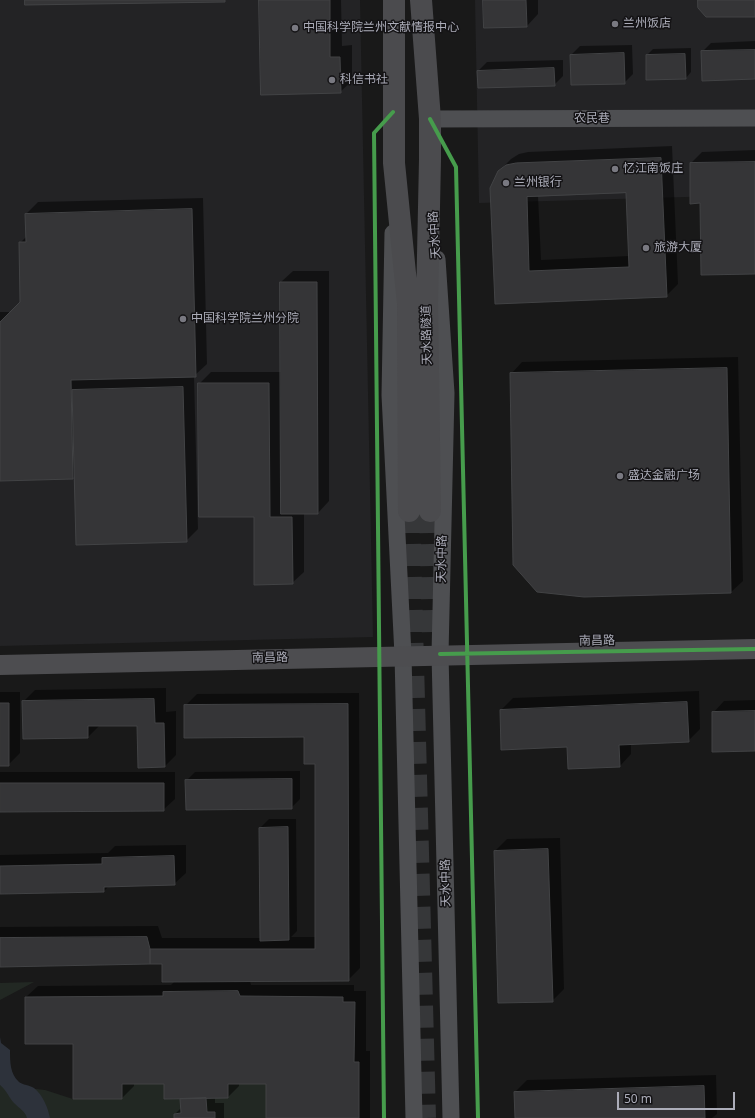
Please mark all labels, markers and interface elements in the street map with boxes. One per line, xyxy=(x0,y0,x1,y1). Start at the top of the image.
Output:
place label: 兰州饭店 xyxy=(623,17,671,31)
marker: 兰州饭店 xyxy=(610,19,620,29)
place label: 中国科学院兰州文献情报中心 xyxy=(303,21,459,35)
marker: 中国科学院兰州文献情报中心 xyxy=(290,23,300,33)
place label: 科信书社 xyxy=(340,73,388,87)
marker: 科信书社 xyxy=(327,75,337,85)
street label: 农民巷 xyxy=(574,112,610,126)
place label: 忆江南饭庄 xyxy=(623,162,683,176)
marker: 忆江南饭庄 xyxy=(610,164,620,174)
place label: 兰州银行 xyxy=(514,176,562,190)
marker: 兰州银行 xyxy=(501,178,511,188)
street label: 天水中路 xyxy=(426,211,444,259)
place label: 旅游大厦 xyxy=(654,241,702,255)
marker: 旅游大厦 xyxy=(641,243,651,253)
street label: 天水路隧道 xyxy=(419,305,435,365)
place label: 中国科学院兰州分院 xyxy=(191,312,299,326)
marker: 中国科学院兰州分院 xyxy=(178,314,188,324)
place label: 盛达金融广场 xyxy=(628,469,700,483)
marker: 盛达金融广场 xyxy=(615,471,625,481)
street label: 天水中路 xyxy=(434,535,450,583)
street label: 南昌路 xyxy=(579,633,615,649)
street label: 南昌路 xyxy=(252,650,288,666)
street label: 天水中路 xyxy=(438,859,454,907)
scale bar xyxy=(619,1084,737,1110)
text: 50 m xyxy=(624,1090,652,1107)

